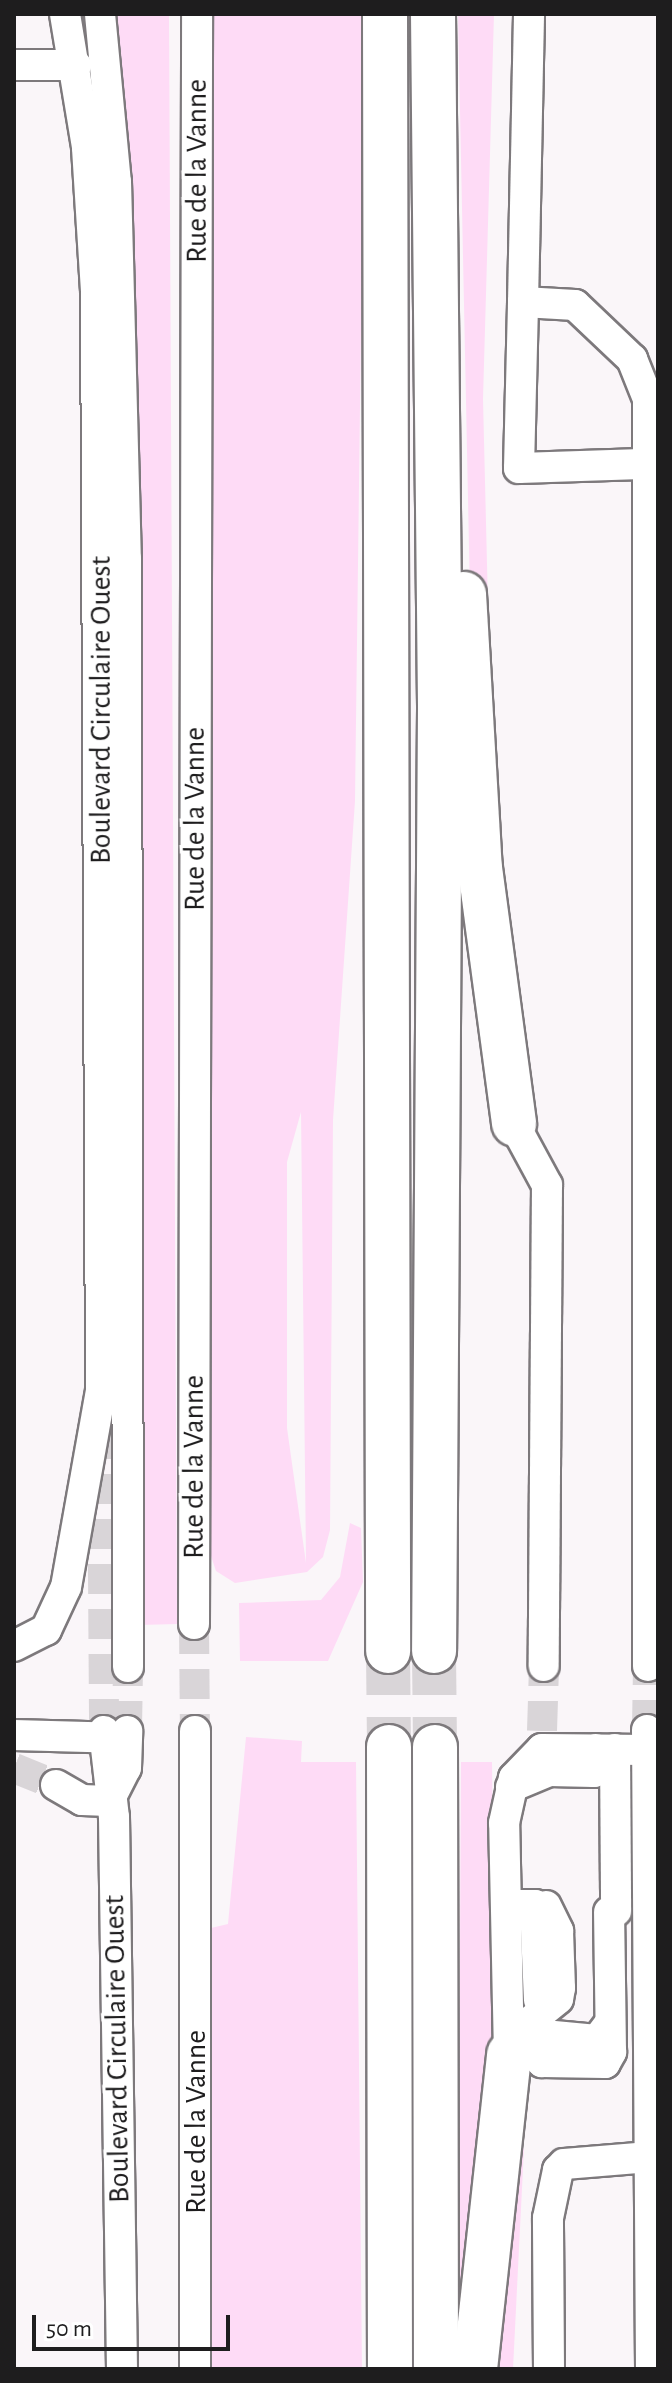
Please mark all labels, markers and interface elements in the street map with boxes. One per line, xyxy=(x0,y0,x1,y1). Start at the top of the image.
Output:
street label: Rue de la Vanne xyxy=(179,79,215,263)
street label: Boulevard Circulaire Ouest xyxy=(83,556,119,864)
street label: Rue de la Vanne xyxy=(177,727,213,911)
street label: Rue de la Vanne xyxy=(176,1375,212,1559)
street label: Boulevard Circulaire Ouest xyxy=(96,1895,138,2203)
street label: Rue de la Vanne xyxy=(178,2030,214,2214)
scale bar xyxy=(36,2299,234,2349)
text: 50 m xyxy=(46,2317,92,2341)

